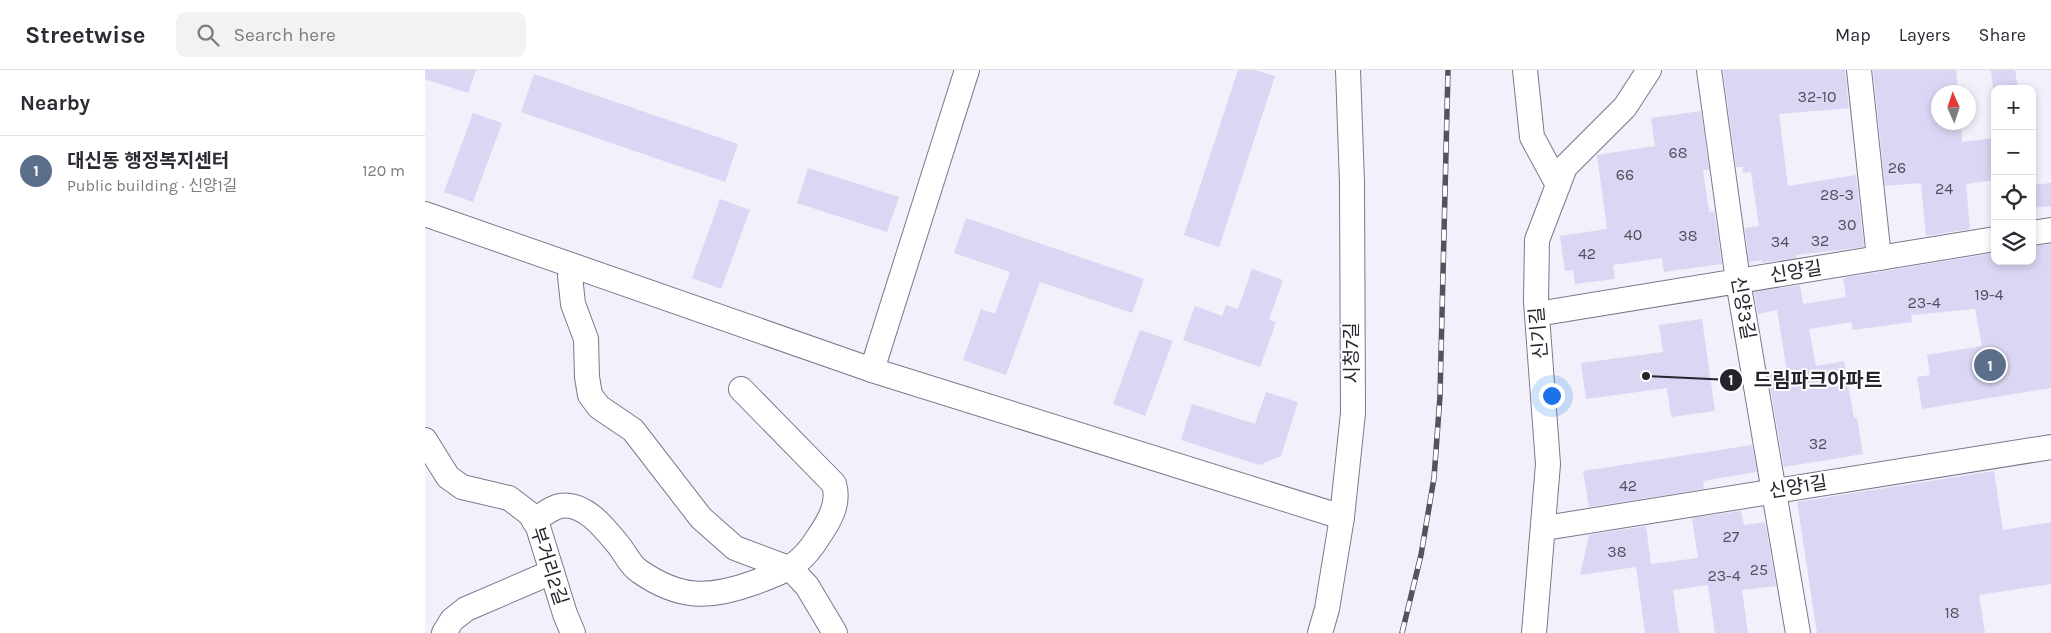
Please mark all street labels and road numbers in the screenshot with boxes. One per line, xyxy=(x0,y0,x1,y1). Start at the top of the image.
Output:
street label: 신양길 xyxy=(1768,257,1824,287)
street label: 신양3길 xyxy=(1727,275,1759,341)
street label: 신기길 xyxy=(1526,306,1552,360)
street label: 시청7길 xyxy=(1341,322,1363,384)
street label: 신양1길 xyxy=(1767,472,1829,502)
street label: 부거리2길 xyxy=(526,524,572,608)

